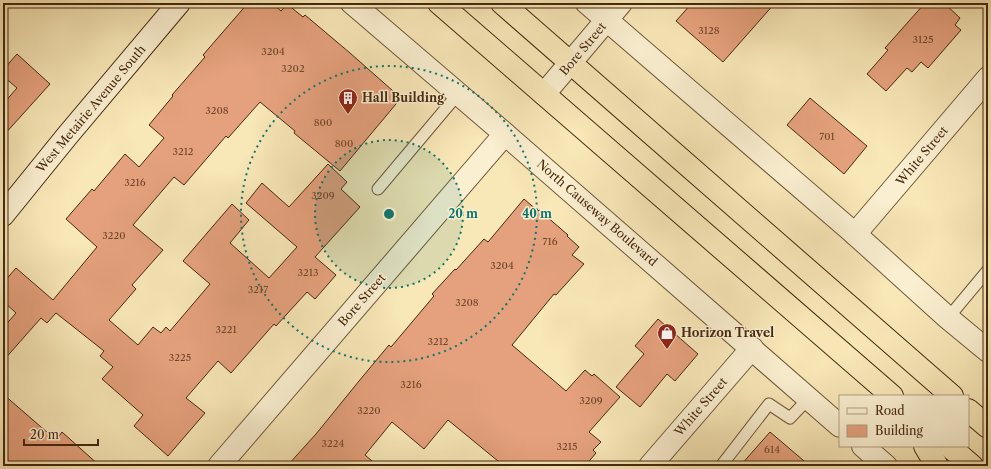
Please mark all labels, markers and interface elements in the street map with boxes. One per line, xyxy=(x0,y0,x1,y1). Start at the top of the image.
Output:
street label: Bore Street xyxy=(556,19,610,78)
house number: 3128 xyxy=(698,24,720,37)
house number: 3125 xyxy=(913,33,933,46)
street label: West Metairie Avenue South xyxy=(32,41,149,176)
house number: 3204 xyxy=(261,45,285,58)
house number: 3202 xyxy=(281,62,305,75)
building icon: Hall Building xyxy=(337,87,359,115)
place label: Hall Building xyxy=(362,90,445,105)
house number: 3208 xyxy=(205,104,229,117)
house number: 800 xyxy=(314,116,332,129)
street label: White Street xyxy=(892,122,951,189)
house number: 701 xyxy=(819,130,836,143)
house number: 800 xyxy=(335,137,353,150)
house number: 3212 xyxy=(172,145,194,158)
street label: North Causeway Boulevard xyxy=(534,156,661,269)
house number: 3216 xyxy=(124,176,146,189)
house number: 3209 xyxy=(311,189,335,202)
text: 20 m xyxy=(448,206,478,221)
text: 40 m xyxy=(522,206,552,221)
centre of rings xyxy=(382,207,396,221)
house number: 3220 xyxy=(102,229,126,242)
house number: 716 xyxy=(543,235,558,248)
house number: 3204 xyxy=(490,259,514,272)
house number: 3213 xyxy=(298,266,318,279)
street label: Bore Street xyxy=(335,270,389,329)
house number: 3217 xyxy=(248,283,268,296)
house number: 3208 xyxy=(455,296,479,309)
shop icon: Horizon Travel xyxy=(656,322,678,350)
house number: 3221 xyxy=(215,323,237,336)
place label: Horizon Travel xyxy=(681,325,774,340)
house number: 3212 xyxy=(427,335,449,348)
house number: 3225 xyxy=(169,351,191,364)
street label: White Street xyxy=(670,374,731,440)
house number: 3216 xyxy=(400,378,422,391)
house number: 3209 xyxy=(579,394,603,407)
legend xyxy=(839,395,969,447)
text: Road xyxy=(875,403,905,418)
house number: 3220 xyxy=(357,404,381,417)
scale bar xyxy=(24,421,98,447)
text: Building xyxy=(875,423,923,438)
text: 20 m xyxy=(30,427,59,442)
house number: 3224 xyxy=(322,437,345,450)
house number: 3215 xyxy=(557,440,577,453)
house number: 614 xyxy=(764,443,780,456)

